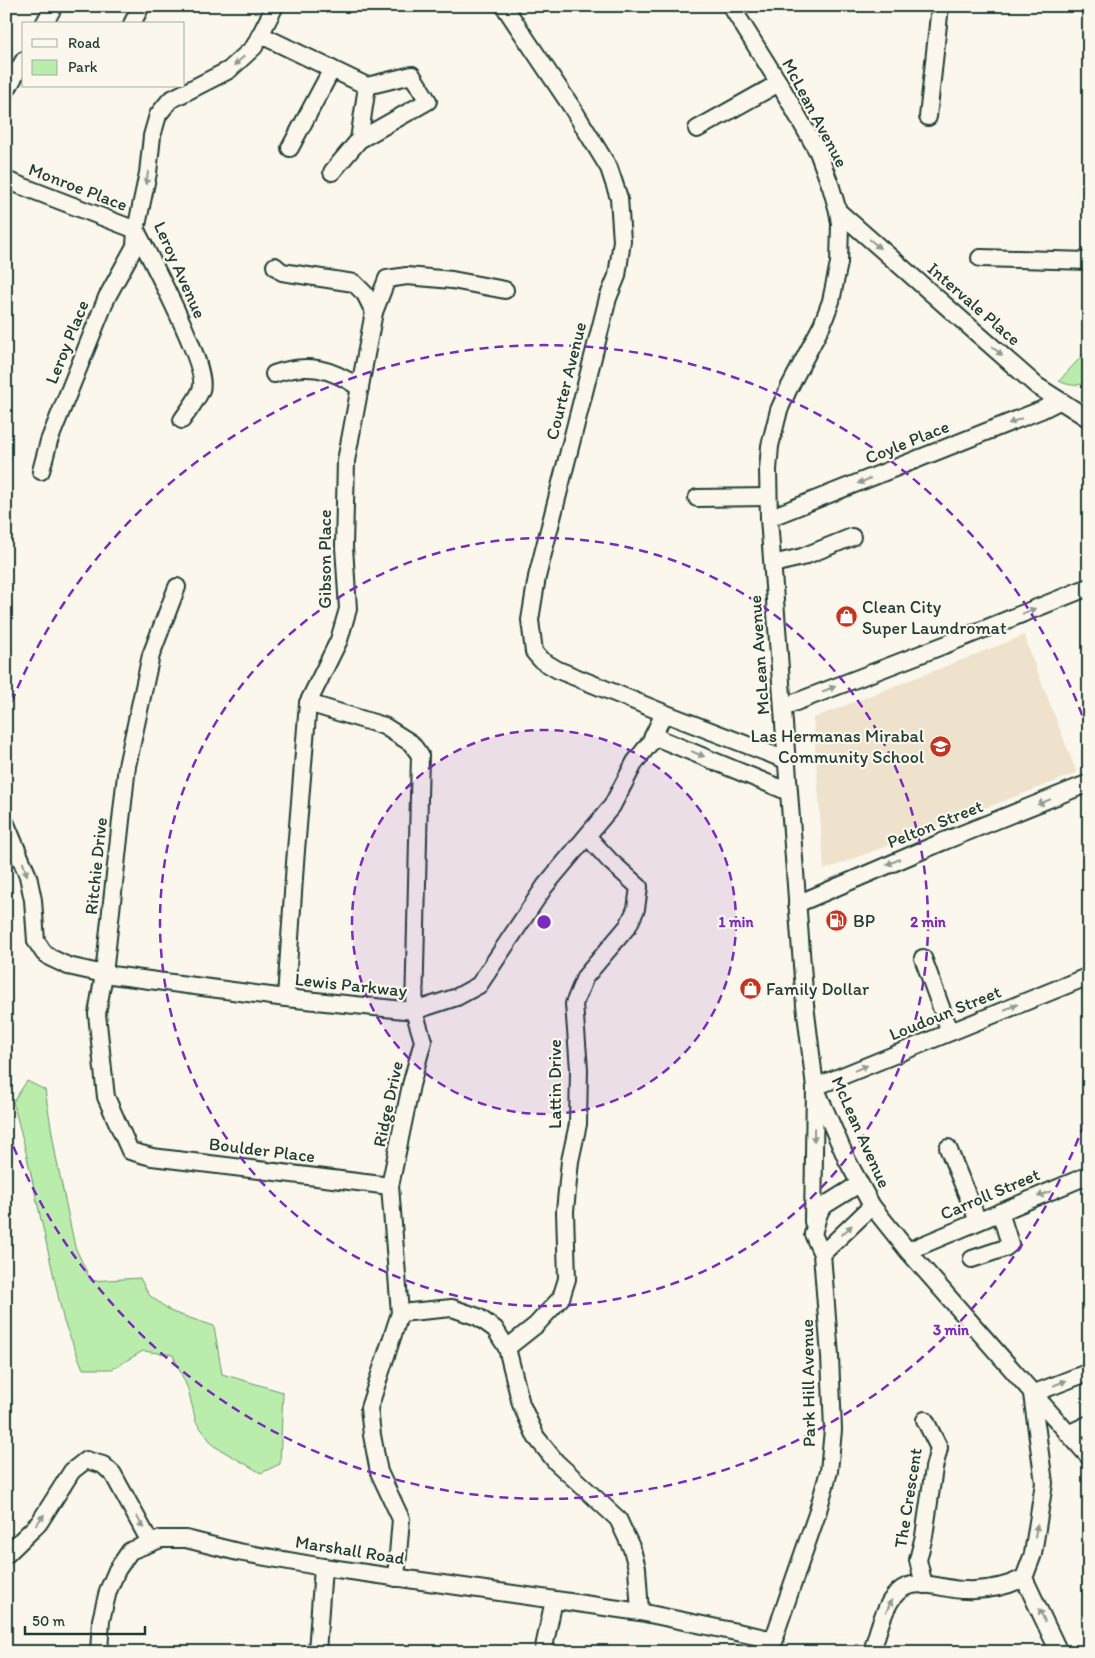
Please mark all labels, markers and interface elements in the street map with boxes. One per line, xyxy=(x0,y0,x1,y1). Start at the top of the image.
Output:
legend xyxy=(22,22,185,88)
text: Road xyxy=(68,34,101,52)
one-way arrow xyxy=(233,55,245,67)
street label: McLean Avenue xyxy=(777,55,853,171)
text: Park xyxy=(68,58,98,76)
street label: Monroe Place xyxy=(26,158,130,216)
one-way arrow xyxy=(143,170,151,185)
street label: Leroy Avenue xyxy=(149,218,211,322)
one-way arrow xyxy=(868,238,881,249)
street label: Intervale Place xyxy=(923,258,1025,350)
street label: Leroy Place xyxy=(40,297,94,387)
street label: Courter Avenue xyxy=(541,320,591,442)
one-way arrow xyxy=(990,345,1002,357)
street label: Coyle Place xyxy=(862,415,952,469)
one-way arrow xyxy=(1007,418,1022,425)
one-way arrow xyxy=(856,478,871,485)
street label: Gibson Place xyxy=(314,509,336,609)
street label: McLean Avenue xyxy=(744,594,774,716)
place label: Clean City Super Laundromat xyxy=(862,596,1007,639)
shop icon: Clean City Super Laundromat xyxy=(834,605,858,629)
one-way arrow xyxy=(1022,607,1037,615)
one-way arrow xyxy=(821,685,836,693)
place label: Las Hermanas Mirabal Community School xyxy=(750,725,924,768)
school or university icon: Las Hermanas Mirabal Community School xyxy=(928,734,952,758)
one-way arrow xyxy=(691,751,705,759)
street label: Pelton Street xyxy=(884,795,986,853)
one-way arrow xyxy=(1036,798,1051,806)
street label: Ritchie Drive xyxy=(80,816,112,916)
one-way arrow xyxy=(886,859,900,867)
one-way arrow xyxy=(22,862,30,877)
fuel station icon: BP xyxy=(825,909,849,933)
place label: BP xyxy=(853,910,875,932)
centre of rings xyxy=(535,913,553,931)
text: 1 min xyxy=(719,913,754,931)
text: 2 min xyxy=(910,913,947,931)
street label: Lewis Parkway xyxy=(294,968,409,1002)
shop icon: Family Dollar xyxy=(738,977,762,1001)
place label: Family Dollar xyxy=(766,978,870,1000)
street label: Loudoun Street xyxy=(886,980,1004,1045)
one-way arrow xyxy=(1004,1003,1019,1011)
street label: Lattin Drive xyxy=(544,1039,566,1129)
street label: Ridge Drive xyxy=(368,1059,408,1149)
one-way arrow xyxy=(853,1064,868,1072)
street label: McLean Avenue xyxy=(827,1073,895,1191)
one-way arrow xyxy=(810,1128,818,1144)
street label: Boulder Place xyxy=(208,1133,316,1167)
street label: Carroll Street xyxy=(937,1163,1043,1225)
one-way arrow xyxy=(1037,1190,1051,1198)
one-way arrow xyxy=(840,1224,852,1236)
street label: Park Hill Avenue xyxy=(796,1319,820,1447)
text: 3 min xyxy=(933,1321,970,1339)
one-way arrow xyxy=(1053,1379,1068,1386)
street label: The Crescent xyxy=(889,1446,927,1550)
one-way arrow xyxy=(35,1513,45,1527)
one-way arrow xyxy=(135,1516,144,1529)
one-way arrow xyxy=(1033,1522,1041,1538)
street label: Marshall Road xyxy=(294,1530,407,1570)
one-way arrow xyxy=(885,1599,893,1613)
scale bar xyxy=(25,1603,145,1635)
one-way arrow xyxy=(1037,1608,1045,1622)
text: 50 m xyxy=(32,1612,65,1630)

